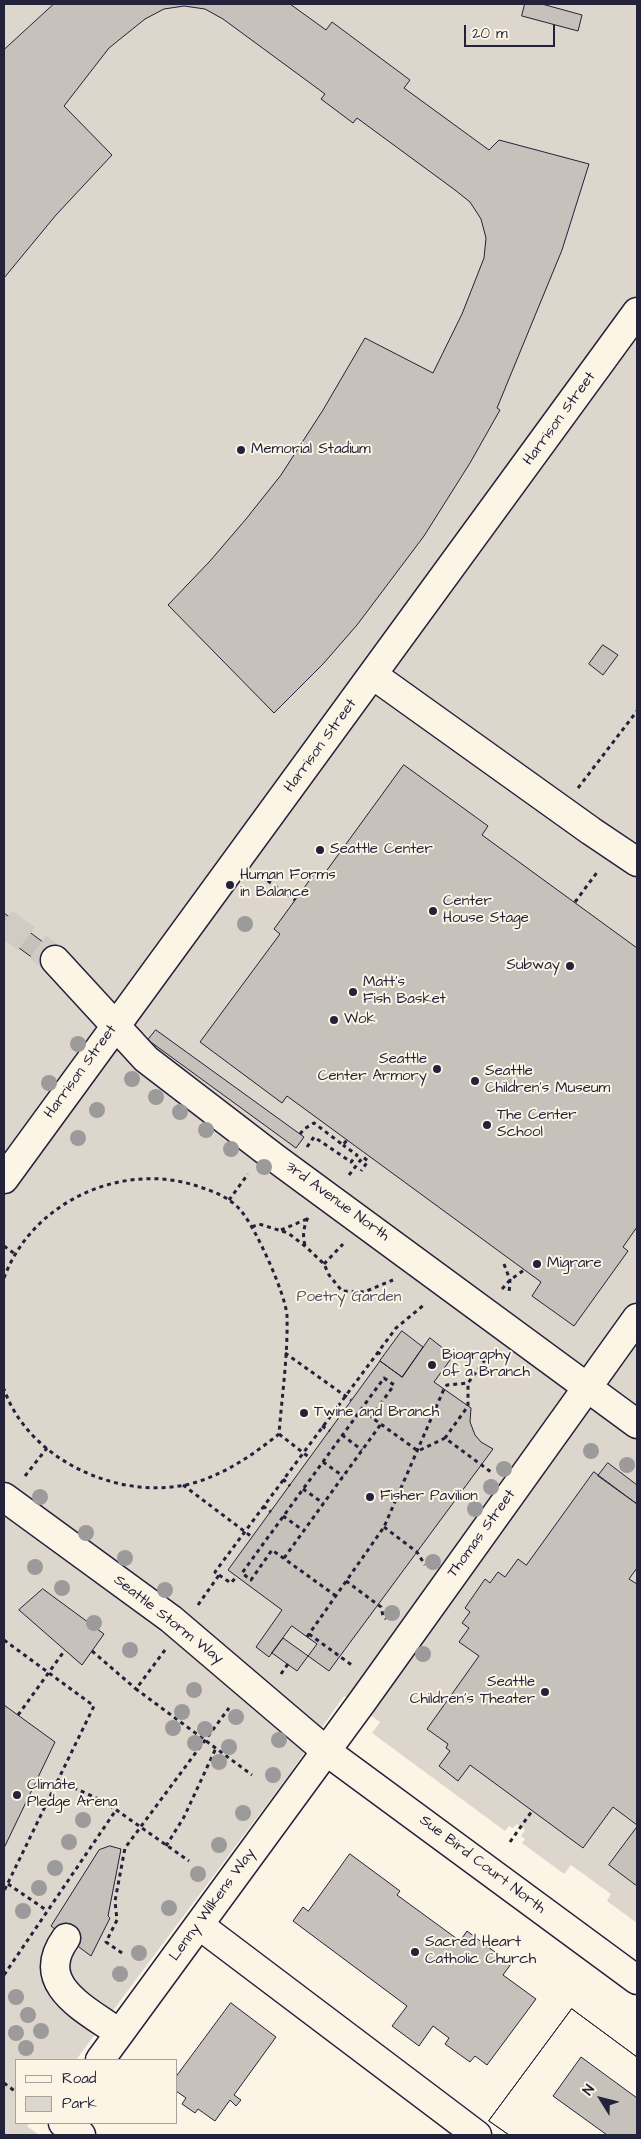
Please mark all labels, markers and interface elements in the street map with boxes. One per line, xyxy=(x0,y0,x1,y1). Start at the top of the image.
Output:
scale bar xyxy=(466,15,557,47)
text: 20 m xyxy=(472,23,508,44)
street label: Harrison Street xyxy=(520,369,600,469)
place label: Memorial Stadium xyxy=(251,441,371,459)
marker: Memorial Stadium xyxy=(235,444,247,456)
street label: Harrison Street xyxy=(281,696,361,796)
place label: Seattle Center xyxy=(330,841,433,859)
marker: Seattle Center xyxy=(314,844,326,856)
place label: Human Forms in Balance xyxy=(240,867,336,902)
marker: Human Forms in Balance xyxy=(224,879,236,891)
place label: Center House Stage xyxy=(443,893,529,928)
marker: Center House Stage xyxy=(427,905,439,917)
place label: Subway xyxy=(506,957,560,975)
marker: Subway xyxy=(564,960,576,972)
place label: Matt's Fish Basket xyxy=(363,974,446,1009)
marker: Matt's Fish Basket xyxy=(347,986,359,998)
place label: Wok xyxy=(344,1011,376,1029)
marker: Wok xyxy=(328,1014,340,1026)
street label: Harrison Street xyxy=(41,1022,121,1122)
place label: Seattle Center Armory xyxy=(318,1051,427,1086)
marker: Seattle Center Armory xyxy=(431,1063,443,1075)
place label: Seattle Children's Museum xyxy=(485,1063,610,1098)
marker: Seattle Children's Museum xyxy=(469,1075,481,1087)
place label: The Center School xyxy=(497,1107,577,1142)
marker: The Center School xyxy=(481,1119,493,1131)
street label: 3rd Avenue North xyxy=(282,1158,392,1246)
place label: Migrare xyxy=(547,1255,602,1273)
marker: Migrare xyxy=(531,1258,543,1270)
park label: Poetry Garden xyxy=(297,1289,401,1307)
place label: Biography of a Branch xyxy=(442,1347,530,1382)
marker: Biography of a Branch xyxy=(426,1359,438,1371)
place label: Twine and Branch xyxy=(314,1404,439,1422)
marker: Twine and Branch xyxy=(298,1407,310,1419)
street label: Thomas Street xyxy=(444,1487,520,1581)
place label: Fisher Pavilion xyxy=(380,1488,478,1506)
marker: Fisher Pavilion xyxy=(364,1491,376,1503)
street label: Seattle Storm Way xyxy=(110,1572,226,1668)
place label: Seattle Children's Theater xyxy=(410,1674,535,1709)
marker: Seattle Children's Theater xyxy=(539,1686,551,1698)
place label: Climate Pledge Arena xyxy=(27,1777,118,1812)
marker: Climate Pledge Arena xyxy=(11,1789,23,1801)
street label: Sue Bird Court North xyxy=(416,1812,548,1918)
street label: Lenny Wilkens Way xyxy=(166,1845,260,1965)
place label: Sacred Heart Catholic Church xyxy=(425,1934,536,1969)
marker: Sacred Heart Catholic Church xyxy=(409,1946,421,1958)
legend xyxy=(15,2059,178,2124)
text: Road xyxy=(62,2068,96,2089)
north arrow xyxy=(576,2074,626,2124)
text: N xyxy=(578,2081,600,2100)
text: Park xyxy=(62,2093,97,2114)

